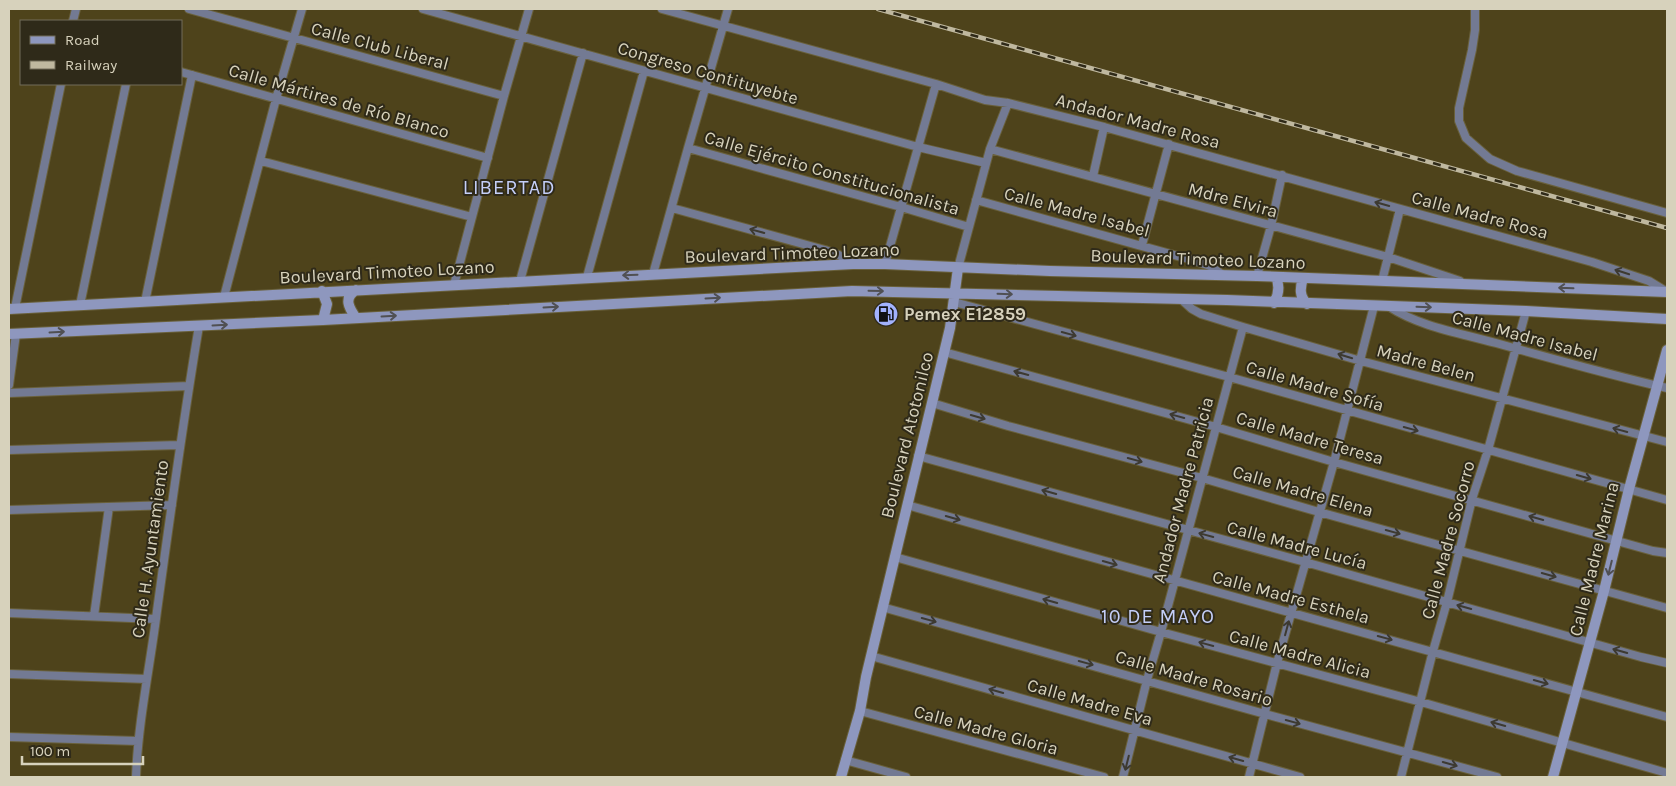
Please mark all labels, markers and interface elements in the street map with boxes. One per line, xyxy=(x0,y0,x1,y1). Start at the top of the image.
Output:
street label: Calle Club Liberal xyxy=(309,17,451,75)
legend xyxy=(20,20,182,85)
text: Road xyxy=(65,31,100,49)
street label: Congreso Contituyebte xyxy=(615,37,801,109)
text: Railway xyxy=(65,56,117,74)
street label: Calle Mártires de Río Blanco xyxy=(226,59,452,143)
street label: Andador Madre Rosa xyxy=(1053,88,1223,154)
street label: Calle Ejército Constitucionalista xyxy=(702,126,962,220)
district label: LIBERTAD xyxy=(463,176,555,199)
street label: Mdre Elvira xyxy=(1186,177,1280,223)
street label: Calle Madre Isabel xyxy=(1002,182,1152,242)
street label: Calle Madre Rosa xyxy=(1409,186,1551,244)
one-way arrow xyxy=(1374,199,1390,208)
one-way arrow xyxy=(750,226,766,235)
street label: Boulevard Timoteo Lozano xyxy=(684,238,900,268)
street label: Boulevard Timoteo Lozano xyxy=(1090,244,1306,274)
street label: Boulevard Timoteo Lozano xyxy=(279,255,495,289)
one-way arrow xyxy=(1615,266,1631,276)
one-way arrow xyxy=(622,270,638,280)
one-way arrow xyxy=(1558,283,1574,293)
one-way arrow xyxy=(867,286,883,296)
one-way arrow xyxy=(996,290,1012,299)
one-way arrow xyxy=(705,293,721,303)
fuel station icon: Pemex E12859 xyxy=(873,301,899,327)
one-way arrow xyxy=(543,303,559,312)
place label: Pemex E12859 xyxy=(904,303,1026,325)
one-way arrow xyxy=(1416,303,1432,312)
street label: Calle Madre Isabel xyxy=(1450,306,1600,366)
one-way arrow xyxy=(381,311,397,320)
one-way arrow xyxy=(212,320,228,329)
one-way arrow xyxy=(49,327,65,336)
one-way arrow xyxy=(1060,329,1076,339)
street label: Madre Belen xyxy=(1374,339,1478,387)
street label: Boulevard Atotonilco xyxy=(876,350,938,520)
one-way arrow xyxy=(1338,351,1353,360)
street label: Calle Madre Sofía xyxy=(1243,356,1387,416)
one-way arrow xyxy=(1013,368,1029,378)
street label: Andador Madre Patricia xyxy=(1148,394,1218,586)
street label: Calle Madre Teresa xyxy=(1234,406,1386,470)
one-way arrow xyxy=(1170,411,1186,421)
one-way arrow xyxy=(970,413,986,423)
one-way arrow xyxy=(1402,424,1418,434)
one-way arrow xyxy=(1613,425,1629,434)
one-way arrow xyxy=(1127,456,1143,465)
street label: Calle Madre Socorro xyxy=(1416,458,1480,622)
street label: Calle H. Ayuntamiento xyxy=(127,459,173,639)
street label: Calle Madre Elena xyxy=(1230,460,1376,522)
one-way arrow xyxy=(1576,472,1592,482)
street label: Calle Madre Marina xyxy=(1564,480,1624,638)
one-way arrow xyxy=(1042,487,1058,497)
one-way arrow xyxy=(1528,512,1544,522)
one-way arrow xyxy=(945,514,961,524)
street label: Calle Madre Lucía xyxy=(1224,516,1370,574)
one-way arrow xyxy=(1384,528,1400,537)
one-way arrow xyxy=(1198,530,1214,540)
one-way arrow xyxy=(1101,558,1117,568)
one-way arrow xyxy=(1604,560,1614,576)
street label: Calle Madre Esthela xyxy=(1210,565,1372,629)
one-way arrow xyxy=(1541,571,1557,581)
one-way arrow xyxy=(1042,595,1058,605)
one-way arrow xyxy=(1456,601,1472,611)
district label: 10 DE MAYO xyxy=(1101,605,1215,628)
one-way arrow xyxy=(921,616,937,625)
one-way arrow xyxy=(1282,621,1292,637)
street label: Calle Madre Alicia xyxy=(1227,625,1373,683)
one-way arrow xyxy=(1376,634,1392,643)
one-way arrow xyxy=(1199,639,1215,648)
street label: Calle Madre Rosario xyxy=(1113,645,1275,711)
one-way arrow xyxy=(1612,646,1628,655)
one-way arrow xyxy=(1078,659,1094,669)
street label: Calle Madre Eva xyxy=(1025,674,1155,730)
one-way arrow xyxy=(1533,678,1549,688)
one-way arrow xyxy=(988,686,1004,696)
street label: Calle Madre Gloria xyxy=(911,700,1061,760)
one-way arrow xyxy=(1284,717,1300,727)
one-way arrow xyxy=(1491,719,1507,729)
scale bar xyxy=(22,734,144,766)
text: 100 m xyxy=(30,742,70,760)
one-way arrow xyxy=(1122,754,1131,770)
one-way arrow xyxy=(1229,754,1245,764)
one-way arrow xyxy=(1441,760,1457,769)

